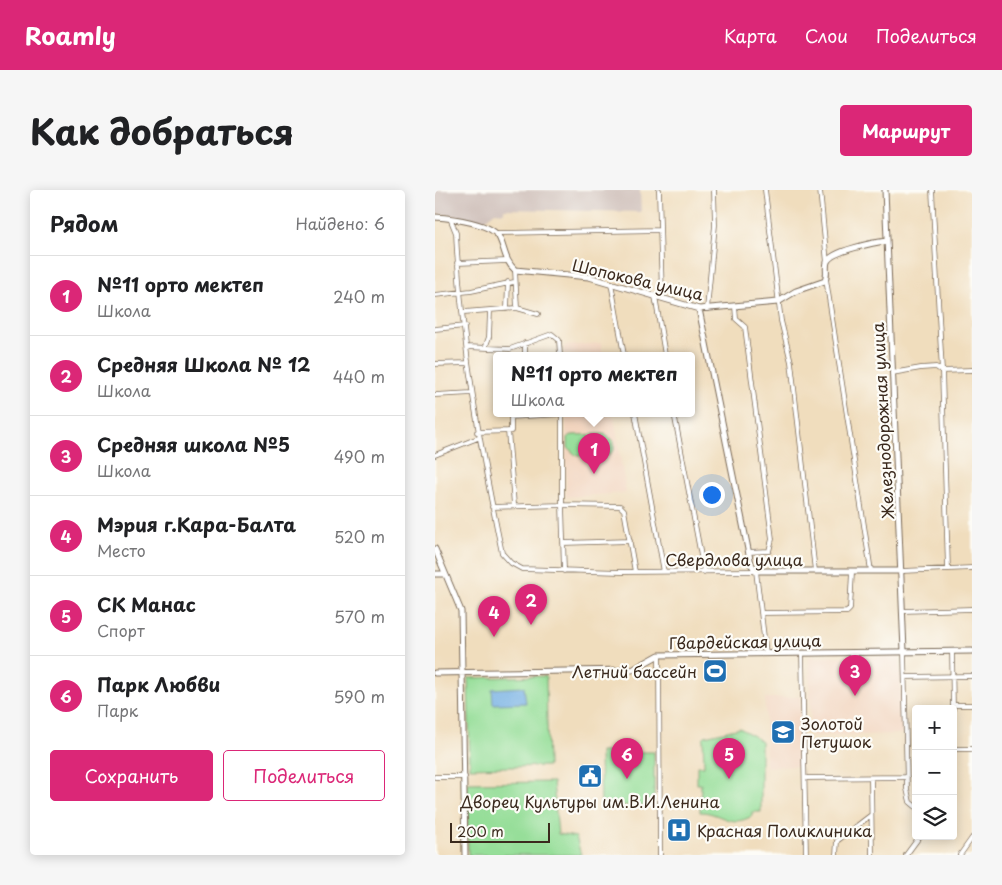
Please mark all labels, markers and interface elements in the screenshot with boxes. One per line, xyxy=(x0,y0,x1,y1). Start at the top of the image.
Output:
text: Roamly xyxy=(25,17,116,53)
text: Карта xyxy=(724,22,777,49)
text: Слои xyxy=(805,22,848,49)
text: Поделиться xyxy=(876,22,977,49)
text: Как добраться xyxy=(30,104,294,157)
button: Маршрут xyxy=(840,105,972,156)
text: Рядом xyxy=(50,207,118,239)
text: Найдено: 6 xyxy=(295,211,385,235)
street label: Шопокова улица xyxy=(570,252,706,306)
text: №11 орто мектеп xyxy=(97,270,264,298)
text: 1 xyxy=(62,284,70,308)
text: 240 m xyxy=(333,284,385,308)
text: Школа xyxy=(97,298,151,322)
street label: Железнодорожная улица xyxy=(865,322,899,520)
text: Средняя Школа № 12 xyxy=(97,350,310,378)
popup xyxy=(493,352,695,417)
text: №11 орто мектеп xyxy=(511,359,677,387)
text: 2 xyxy=(60,364,72,388)
text: 440 m xyxy=(333,364,385,388)
text: Школа xyxy=(97,378,151,402)
text: Школа xyxy=(511,387,564,411)
text: Средняя школа №5 xyxy=(97,430,290,458)
pin: 1 xyxy=(578,433,610,474)
text: 3 xyxy=(61,444,71,468)
text: 490 m xyxy=(334,444,385,468)
text: Школа xyxy=(97,458,151,482)
your location xyxy=(699,482,725,508)
text: Мэрия г.Кара-Балта xyxy=(97,510,296,538)
text: 4 xyxy=(61,524,71,548)
text: 520 m xyxy=(334,524,385,548)
text: Место xyxy=(97,538,146,562)
street label: Свердлова улица xyxy=(665,547,803,571)
pin: 2 xyxy=(515,584,547,625)
text: СК Манас xyxy=(97,590,196,618)
pin: 4 xyxy=(478,596,510,637)
text: 5 xyxy=(61,604,71,628)
text: 570 m xyxy=(334,604,385,628)
text: Спорт xyxy=(97,618,145,642)
street label: Гвардейская улица xyxy=(669,628,821,654)
pin: 3 xyxy=(839,655,871,696)
sports icon: Летний бассейн xyxy=(702,658,728,684)
place label: Летний бассейн xyxy=(572,659,697,683)
text: Парк Любви xyxy=(97,670,220,698)
text: 6 xyxy=(60,684,72,708)
text: 590 m xyxy=(333,684,385,708)
text: Парк xyxy=(97,698,138,722)
map controls xyxy=(912,705,957,840)
button: + xyxy=(912,705,957,750)
place label: Золотой Петушок xyxy=(801,711,872,753)
school or university icon: Золотой Петушок xyxy=(770,719,796,745)
pin: 6 xyxy=(611,738,643,779)
pin: 5 xyxy=(713,738,745,779)
button: Сохранить xyxy=(50,750,213,801)
button: Поделиться xyxy=(223,750,385,801)
button: − xyxy=(912,750,957,795)
public building icon: Дворец Культуры им.В.И.Ленина xyxy=(577,763,603,789)
place label: Дворец Культуры им.В.И.Ленина xyxy=(460,789,719,813)
button: layers xyxy=(912,795,957,840)
hospital icon: Красная Поликлиника xyxy=(666,817,692,843)
place label: Красная Поликлиника xyxy=(697,818,872,842)
scale bar xyxy=(450,820,550,843)
text: 200 m xyxy=(457,821,504,842)

